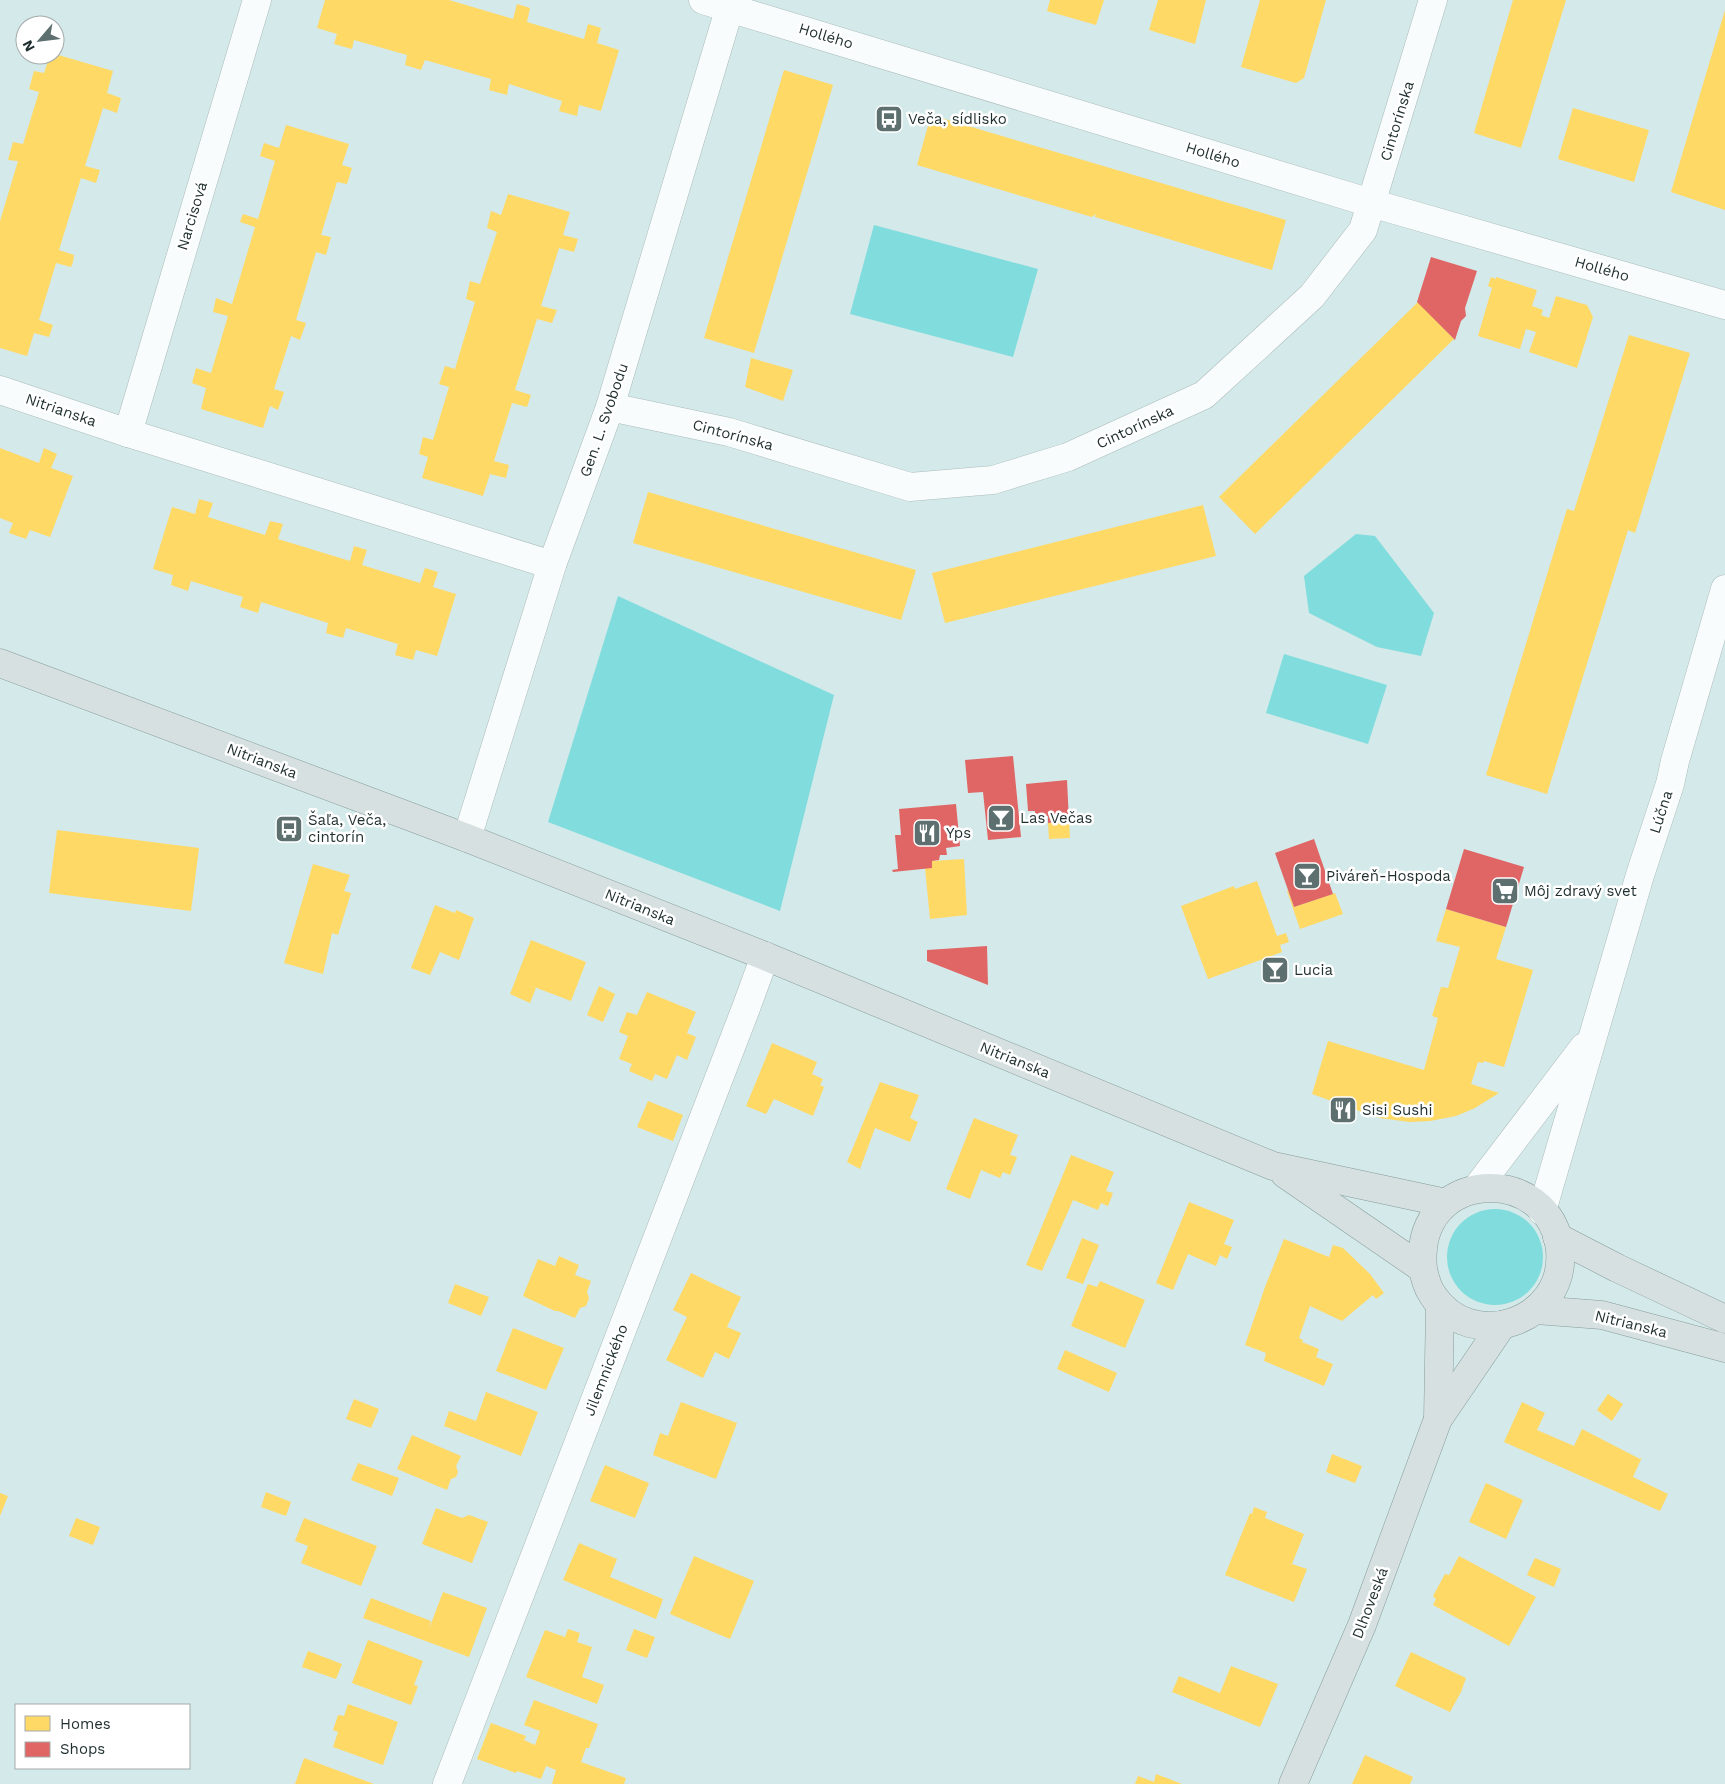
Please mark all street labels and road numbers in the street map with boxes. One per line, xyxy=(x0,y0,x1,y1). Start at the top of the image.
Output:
street label: Hollého xyxy=(797,19,855,53)
street label: Cintorínska xyxy=(1376,78,1418,163)
street label: Hollého xyxy=(1184,138,1242,172)
street label: Narcisová xyxy=(173,179,211,252)
street label: Hollého xyxy=(1573,253,1631,285)
street label: Gen. L. Svobodu xyxy=(576,361,632,479)
street label: Nitrianska xyxy=(23,389,99,431)
street label: Cintorínska xyxy=(1094,401,1177,453)
street label: Cintorínska xyxy=(691,416,776,455)
street label: Nitrianska xyxy=(224,739,300,783)
street label: Lúčna xyxy=(1646,788,1677,836)
street label: Nitrianska xyxy=(602,885,678,929)
street label: Nitrianska xyxy=(977,1038,1053,1082)
street label: Nitrianska xyxy=(1593,1306,1670,1342)
street label: Jilemnického xyxy=(580,1322,632,1418)
street label: Dlhoveská xyxy=(1348,1564,1392,1641)

